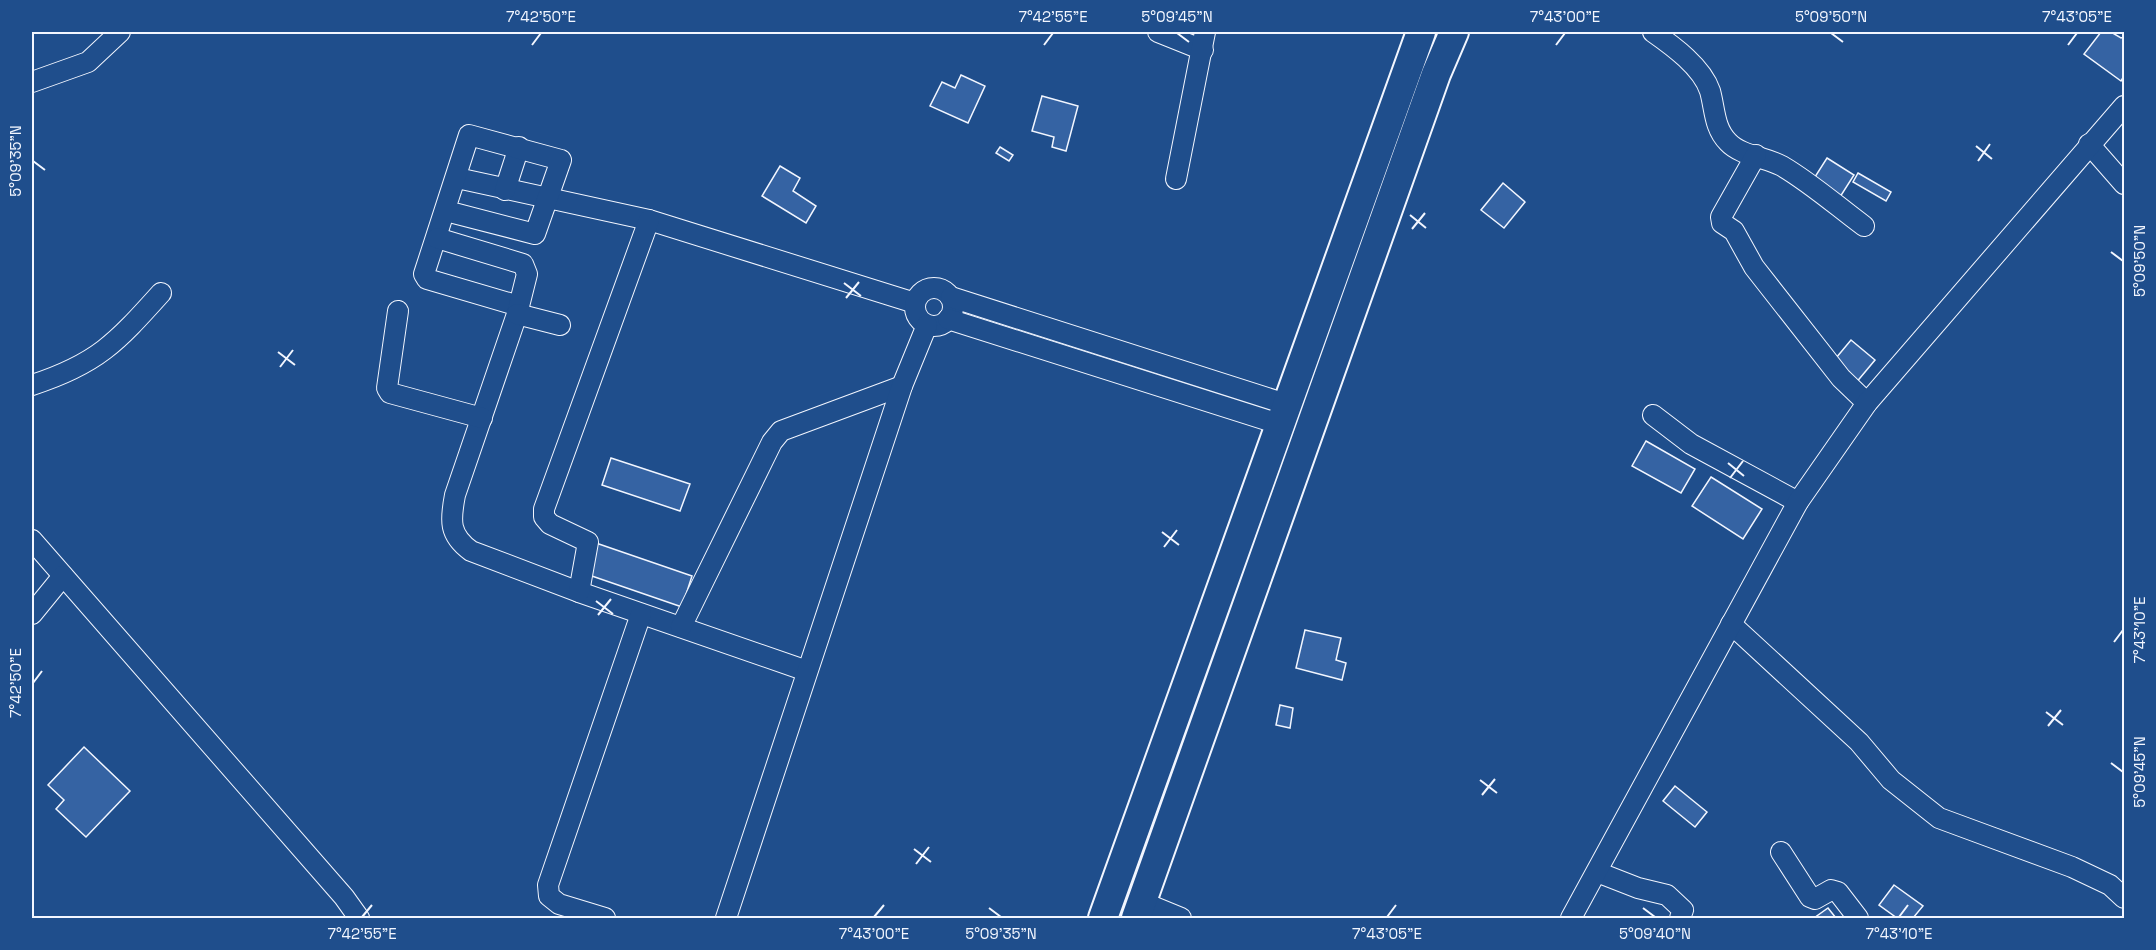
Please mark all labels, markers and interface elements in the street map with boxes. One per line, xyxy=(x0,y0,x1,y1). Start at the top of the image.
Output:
text: 7°42'50"E xyxy=(506,7,576,26)
text: 7°42'55"E xyxy=(1018,7,1088,26)
text: 5°09'45"N xyxy=(1141,7,1213,26)
text: 7°43'00"E xyxy=(1530,7,1600,26)
text: 5°09'50"N xyxy=(1795,7,1867,26)
text: 7°43'05"E xyxy=(2042,7,2112,26)
text: 5°09'35"N xyxy=(6,125,25,197)
text: 5°09'50"N xyxy=(2130,225,2149,297)
text: 7°43'10"E xyxy=(2130,596,2149,664)
text: 7°42'50"E xyxy=(6,648,25,718)
text: 5°09'45"N xyxy=(2130,736,2149,808)
text: 7°42'55"E xyxy=(327,924,397,943)
text: 7°43'00"E xyxy=(839,924,909,943)
text: 5°09'35"N xyxy=(965,924,1037,943)
text: 7°43'05"E xyxy=(1352,924,1422,943)
text: 5°09'40"N xyxy=(1619,924,1691,943)
text: 7°43'10"E xyxy=(1865,924,1933,943)

